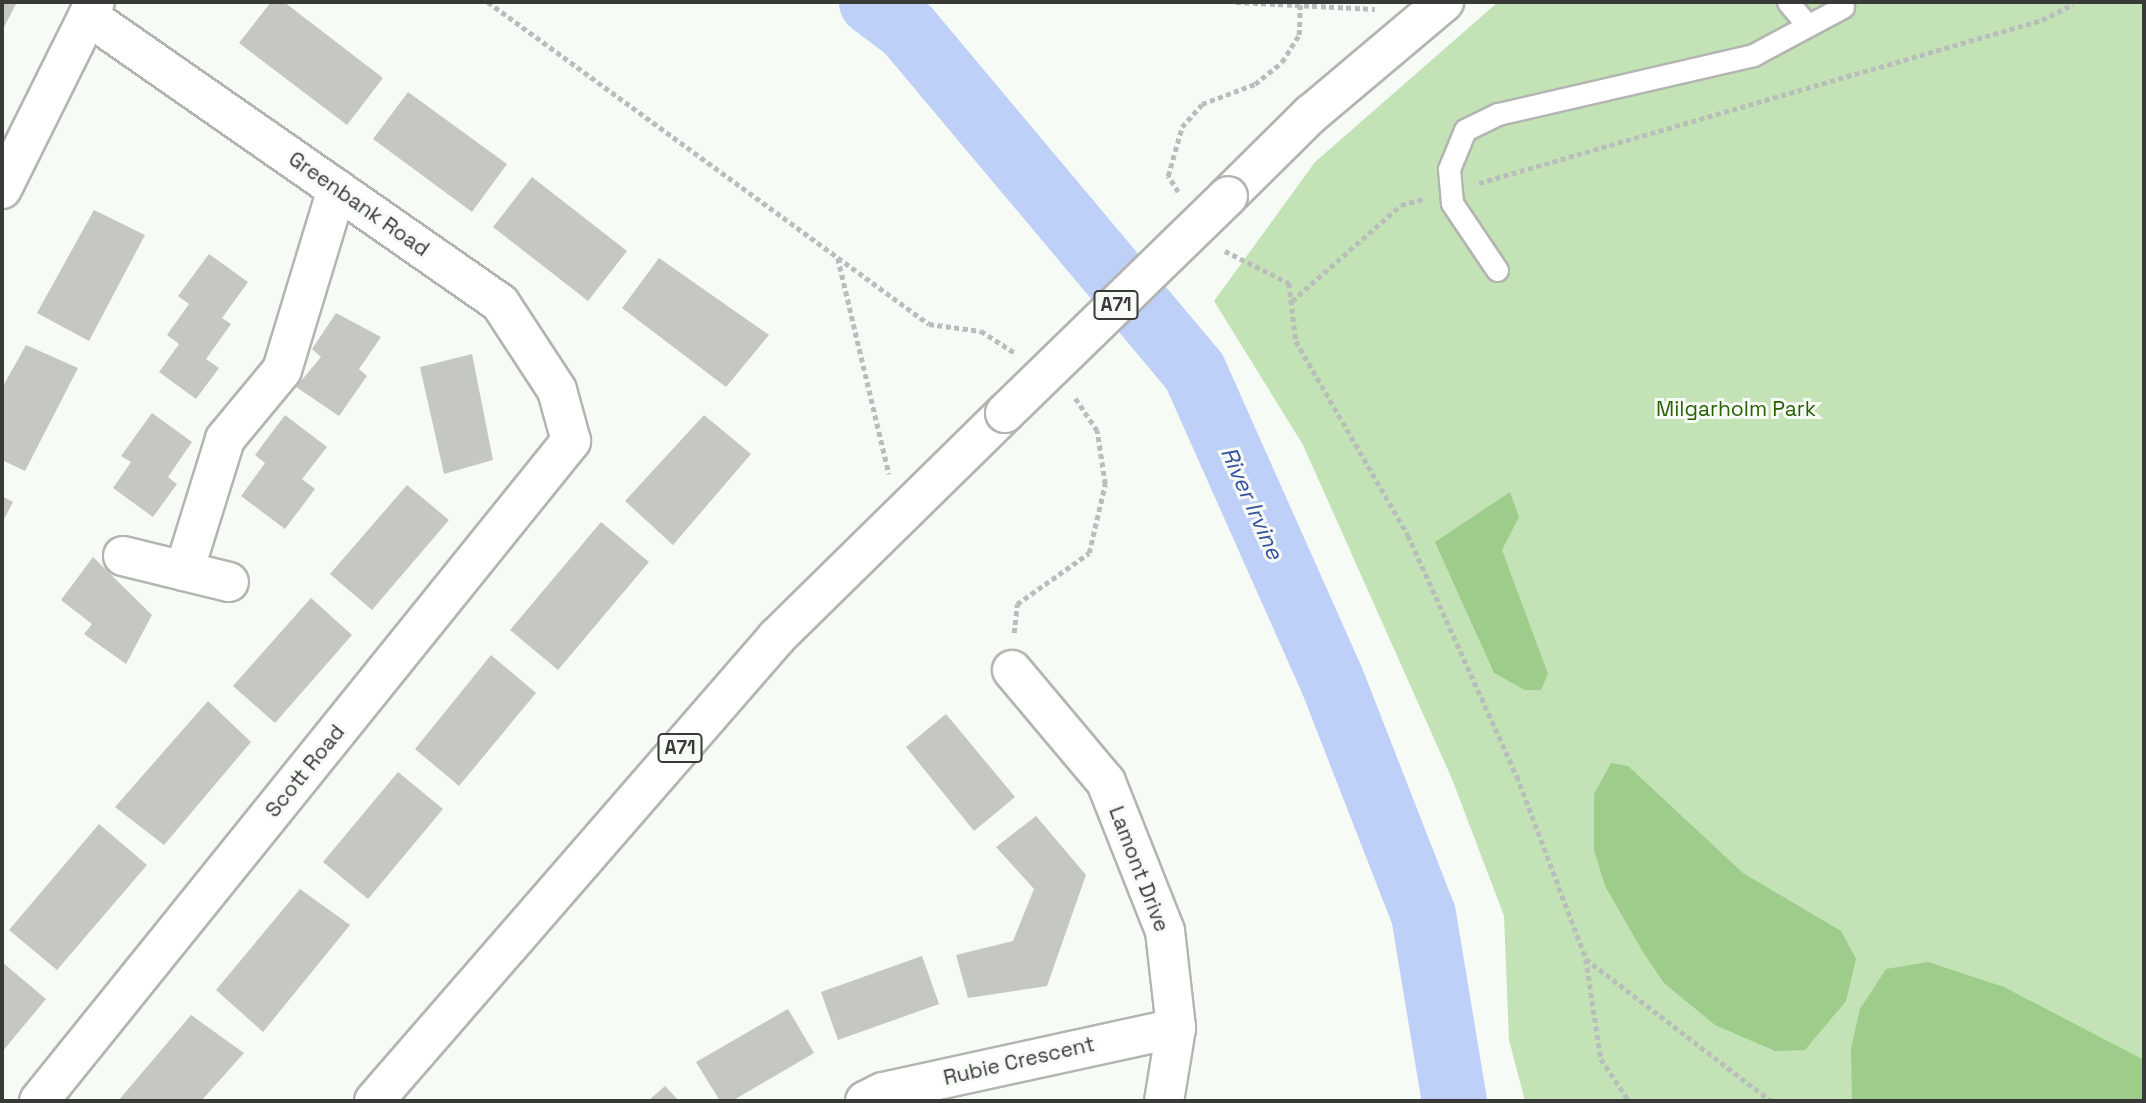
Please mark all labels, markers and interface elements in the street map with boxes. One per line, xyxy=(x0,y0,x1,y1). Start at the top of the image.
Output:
street label: Greenbank Road xyxy=(284,146,434,262)
road number: A71 xyxy=(1093,290,1139,320)
park label: Milgarholm Park xyxy=(1656,396,1816,422)
water label: River Irvine xyxy=(1215,442,1289,564)
street label: Scott Road xyxy=(260,720,350,822)
road number: A71 xyxy=(657,733,703,764)
street label: Lamont Drive xyxy=(1103,803,1175,935)
street label: Rubie Crescent xyxy=(941,1031,1097,1091)

